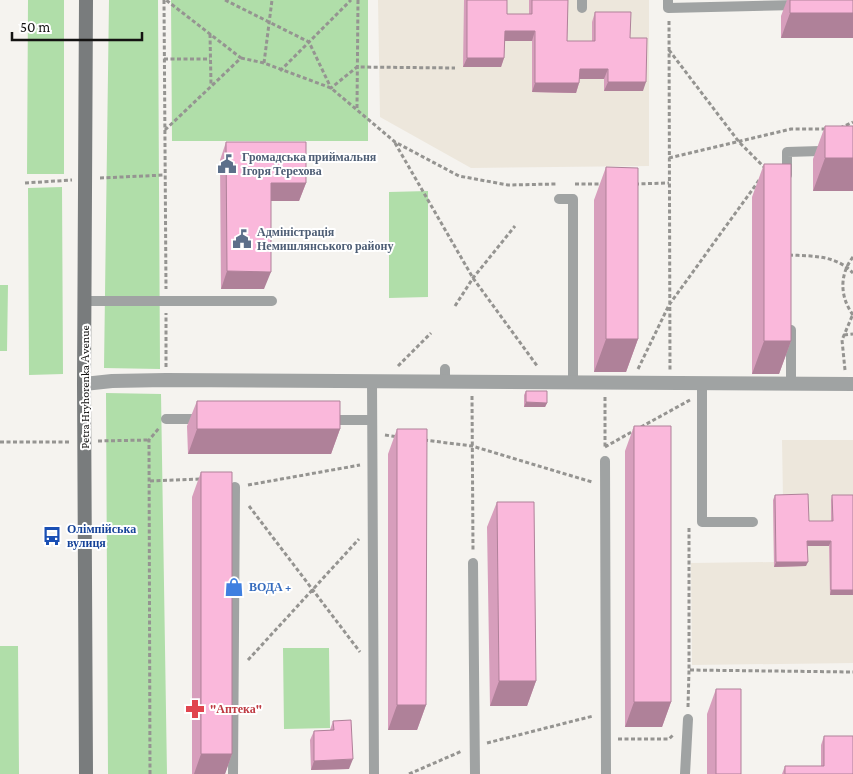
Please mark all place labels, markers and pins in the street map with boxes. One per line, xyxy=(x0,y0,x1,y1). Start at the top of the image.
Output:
place label: Громадська приймальня Ігоря Терехова xyxy=(242,150,377,178)
public building icon: Громадська приймальня Ігоря Терехова xyxy=(216,153,238,175)
place label: Адміністрація Немишлянського району xyxy=(257,225,393,253)
public building icon: Адміністрація Немишлянського району xyxy=(231,228,253,250)
place label: Олімпійська вулиця xyxy=(67,522,136,550)
bus stop icon: Олімпійська вулиця xyxy=(41,525,63,547)
shop icon: ВОДА + xyxy=(223,576,245,598)
place label: ВОДА + xyxy=(249,580,291,594)
pharmacy icon: "Аптека" xyxy=(184,698,206,720)
place label: "Аптека" xyxy=(210,702,262,716)

